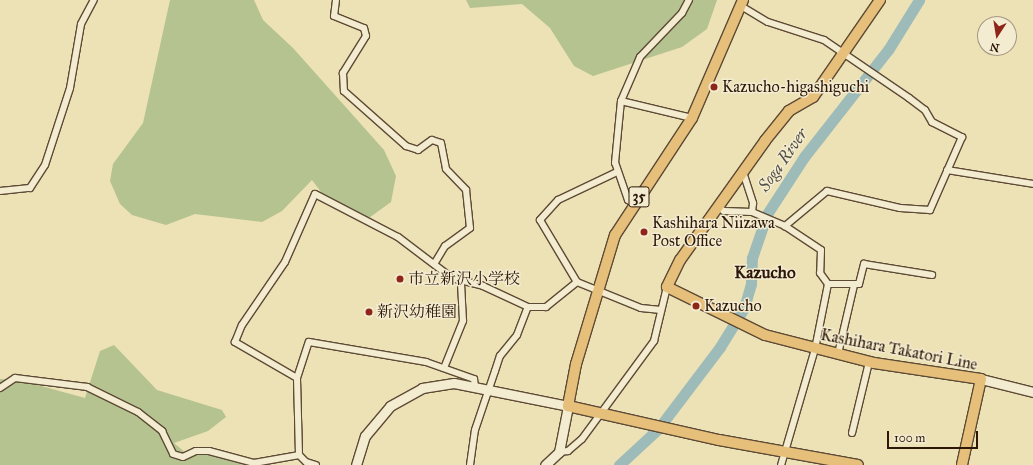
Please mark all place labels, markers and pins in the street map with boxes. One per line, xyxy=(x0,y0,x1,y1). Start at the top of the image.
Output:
place label: Kazucho-higashiguchi xyxy=(722,77,869,97)
marker: Kazucho-higashiguchi xyxy=(709,82,719,92)
place label: Kashihara Niizawa Post Office xyxy=(652,213,775,251)
marker: Kashihara Niizawa Post Office xyxy=(639,227,649,237)
place label: 市立新沢小学校 xyxy=(408,269,520,289)
marker: 市立新沢小学校 xyxy=(395,274,405,284)
place label: Kazucho xyxy=(704,296,762,316)
marker: Kazucho xyxy=(691,301,701,311)
place label: 新沢幼稚園 xyxy=(377,302,457,322)
marker: 新沢幼稚園 xyxy=(364,307,374,317)

